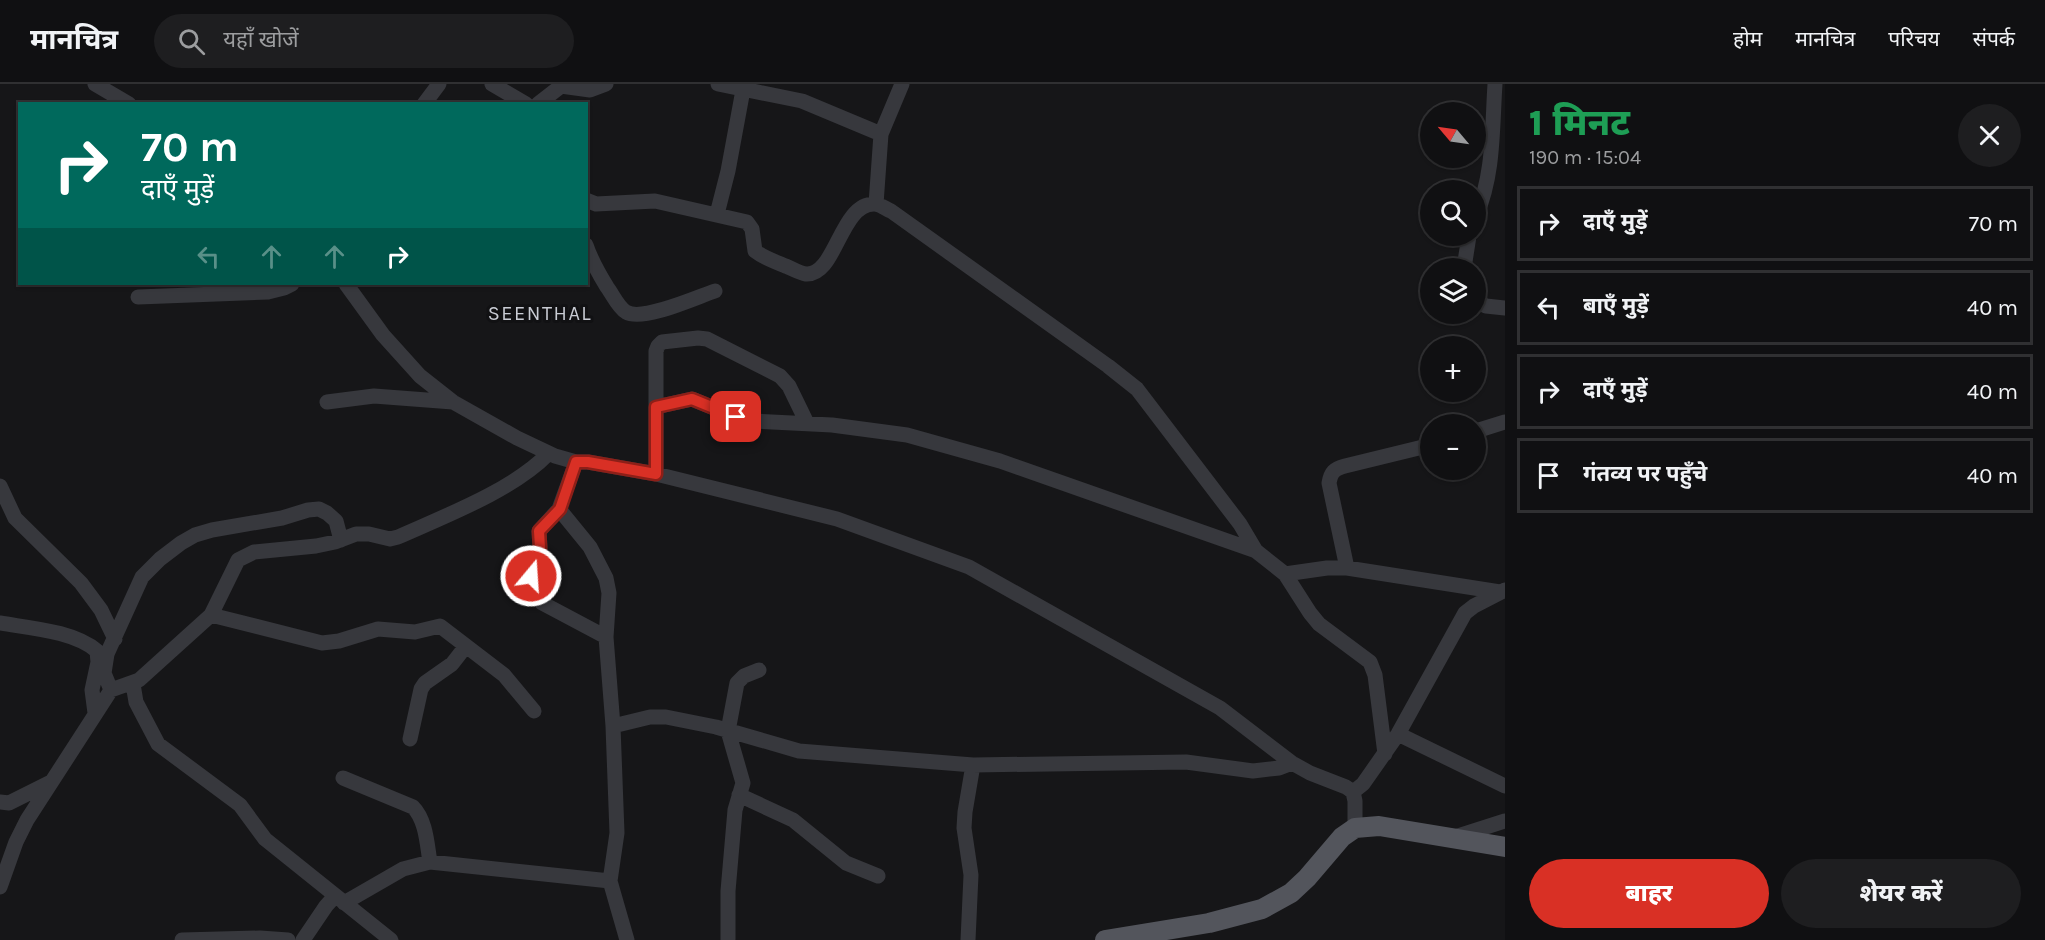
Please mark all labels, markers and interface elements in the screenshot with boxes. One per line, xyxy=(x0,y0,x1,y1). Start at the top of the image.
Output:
search box xyxy=(154,14,574,68)
text: मानचित्र xyxy=(30,23,118,56)
icon: search xyxy=(175,25,208,58)
text: यहाँ खोजें xyxy=(223,27,299,53)
text: होम xyxy=(1733,27,1762,51)
text: मानचित्र xyxy=(1795,27,1855,51)
text: परिचय xyxy=(1888,27,1940,51)
text: संपर्क xyxy=(1973,27,2015,51)
north arrow xyxy=(1420,102,1486,168)
map controls xyxy=(1420,102,1486,480)
text: 1 मिनट xyxy=(1529,102,1630,144)
button: close xyxy=(1958,104,2021,167)
text: 70 m xyxy=(141,122,239,172)
icon: right xyxy=(42,126,120,204)
text: 190 m · 15:04 xyxy=(1529,146,1641,169)
text: दाएँ मुड़ें xyxy=(141,173,214,205)
button: search xyxy=(1420,180,1486,246)
icon: right xyxy=(1532,207,1565,240)
text: दाएँ मुड़ें xyxy=(1583,209,1648,235)
text: 70 m xyxy=(1969,211,2018,237)
icon: left xyxy=(192,240,225,273)
icon: ahead xyxy=(255,240,288,273)
icon: ahead xyxy=(318,240,351,273)
icon: right xyxy=(381,240,414,273)
button: layers xyxy=(1420,258,1486,324)
icon: left xyxy=(1532,291,1565,324)
text: बाएँ मुड़ें xyxy=(1583,293,1649,319)
text: 40 m xyxy=(1967,295,2018,321)
district label: SEENTHAL xyxy=(488,302,592,325)
button: + xyxy=(1420,336,1486,402)
icon: right xyxy=(1532,375,1565,408)
text: दाएँ मुड़ें xyxy=(1583,377,1648,403)
text: 40 m xyxy=(1967,379,2018,405)
pin xyxy=(710,391,761,442)
icon: arrive xyxy=(719,400,752,433)
button: − xyxy=(1420,414,1486,480)
icon: arrive xyxy=(1532,459,1565,492)
text: गंतव्य पर पहुँचे xyxy=(1583,461,1707,487)
text: 40 m xyxy=(1967,463,2018,489)
position arrow xyxy=(499,544,563,608)
button: बाहर xyxy=(1529,859,1769,928)
button: शेयर करें xyxy=(1781,859,2021,928)

